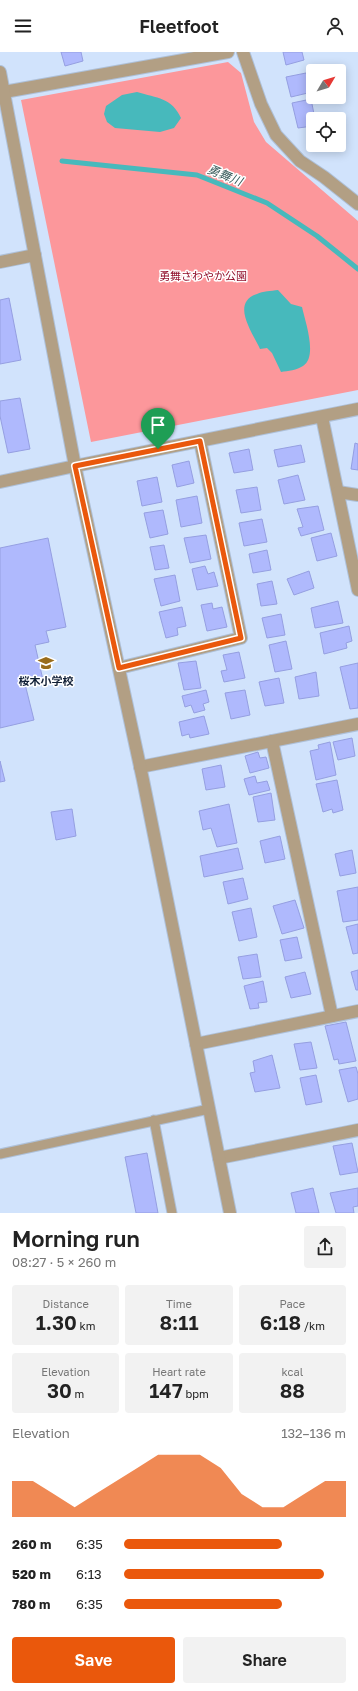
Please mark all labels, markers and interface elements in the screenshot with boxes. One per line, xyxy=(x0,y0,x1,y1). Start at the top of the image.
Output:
icon: menu xyxy=(12,15,34,37)
text: Fleetfoot xyxy=(139,15,219,37)
icon: person xyxy=(324,15,346,37)
north arrow xyxy=(306,64,346,104)
map controls xyxy=(306,64,346,152)
button: locate xyxy=(306,112,346,152)
water label: 勇舞川 xyxy=(205,161,246,189)
park label: 勇舞さわやか公園 xyxy=(159,269,247,282)
pin xyxy=(141,408,175,449)
icon: arrive xyxy=(147,414,169,436)
school or university icon: 桜木小学校 xyxy=(37,654,55,672)
place label: 桜木小学校 xyxy=(19,674,74,687)
text: Morning run xyxy=(12,1225,140,1252)
button: share xyxy=(304,1226,346,1268)
text: 08:27 · 5 × 260 m xyxy=(12,1254,116,1270)
text: Distance xyxy=(43,1297,89,1310)
text: Time xyxy=(166,1297,192,1310)
text: Pace xyxy=(279,1297,305,1310)
text: 1.30 xyxy=(36,1310,77,1334)
text: 8:11 xyxy=(160,1310,198,1334)
text: 6:18 xyxy=(260,1310,301,1334)
text: km xyxy=(77,1319,96,1332)
text: /km xyxy=(301,1319,325,1332)
text: Elevation xyxy=(41,1365,90,1378)
text: Heart rate xyxy=(152,1365,206,1378)
text: kcal xyxy=(281,1365,303,1378)
text: 30 xyxy=(47,1378,72,1402)
text: 147 xyxy=(149,1378,183,1402)
text: 88 xyxy=(280,1378,305,1402)
text: m xyxy=(72,1387,84,1400)
text: bpm xyxy=(183,1387,209,1400)
text: Elevation xyxy=(12,1425,70,1441)
text: 132–136 m xyxy=(281,1425,346,1441)
text: 260 m xyxy=(12,1536,51,1552)
text: 6:35 xyxy=(76,1536,103,1552)
text: 520 m xyxy=(12,1566,51,1582)
text: 6:13 xyxy=(76,1566,102,1582)
text: 780 m xyxy=(12,1596,50,1612)
text: 6:35 xyxy=(76,1596,103,1612)
button: Save xyxy=(12,1637,175,1683)
button: Share xyxy=(183,1637,346,1683)

